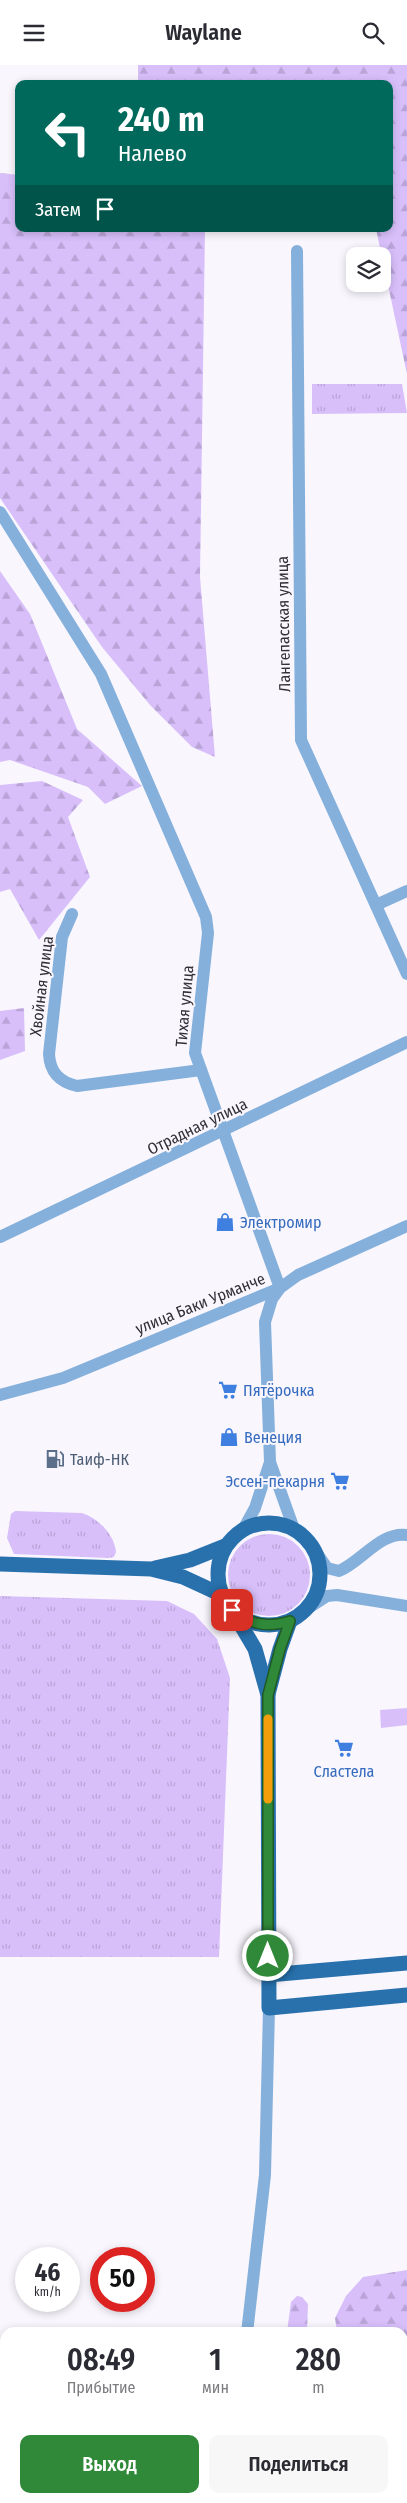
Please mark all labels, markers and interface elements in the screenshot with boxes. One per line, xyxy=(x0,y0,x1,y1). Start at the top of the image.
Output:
icon: menu xyxy=(20,19,48,47)
text: Waylane xyxy=(165,19,242,46)
icon: search xyxy=(359,19,387,47)
text: 240 m xyxy=(118,98,205,140)
icon: left xyxy=(35,100,100,165)
text: Налево xyxy=(118,140,187,167)
icon: arrive xyxy=(91,195,119,223)
text: Затем xyxy=(35,198,81,221)
map controls xyxy=(346,247,391,292)
button: layers xyxy=(346,247,391,292)
street label: Лангепасская улица xyxy=(273,556,294,692)
street label: Хвойная улица xyxy=(26,935,57,1037)
street label: Тихая улица xyxy=(171,964,198,1048)
street label: Отрадная улица xyxy=(144,1094,250,1159)
shop icon: Электромир xyxy=(214,1211,236,1233)
place label: Электромир xyxy=(240,1213,321,1232)
street label: улица Баки Урманче xyxy=(133,1269,268,1338)
supermarket icon: Пятёрочка xyxy=(217,1379,239,1401)
place label: Пятёрочка xyxy=(243,1381,315,1400)
shop icon: Венеция xyxy=(218,1426,240,1448)
place label: Венеция xyxy=(244,1428,302,1447)
fuel station icon: Таиф-НК xyxy=(44,1448,66,1470)
place label: Таиф-НК xyxy=(70,1450,129,1469)
supermarket icon: Эссен-пекарня xyxy=(329,1470,351,1492)
place label: Эссен-пекарня xyxy=(225,1472,325,1491)
pin xyxy=(211,1589,253,1631)
icon: arrive xyxy=(218,1596,246,1624)
supermarket icon: Сластела xyxy=(333,1737,355,1759)
place label: Сластела xyxy=(314,1762,375,1781)
position arrow xyxy=(241,1929,293,1981)
speed limit sign: 50 xyxy=(90,2247,155,2312)
text: 46 xyxy=(35,2258,60,2288)
text: km/h xyxy=(34,2285,61,2299)
text: 08:49 xyxy=(67,2342,135,2378)
text: 1 xyxy=(209,2342,222,2378)
text: 280 xyxy=(296,2342,341,2378)
text: Прибытие xyxy=(67,2378,135,2397)
text: мин xyxy=(202,2378,229,2397)
text: m xyxy=(312,2378,325,2397)
button: Выход xyxy=(20,2435,199,2493)
button: Поделиться xyxy=(209,2435,388,2493)

